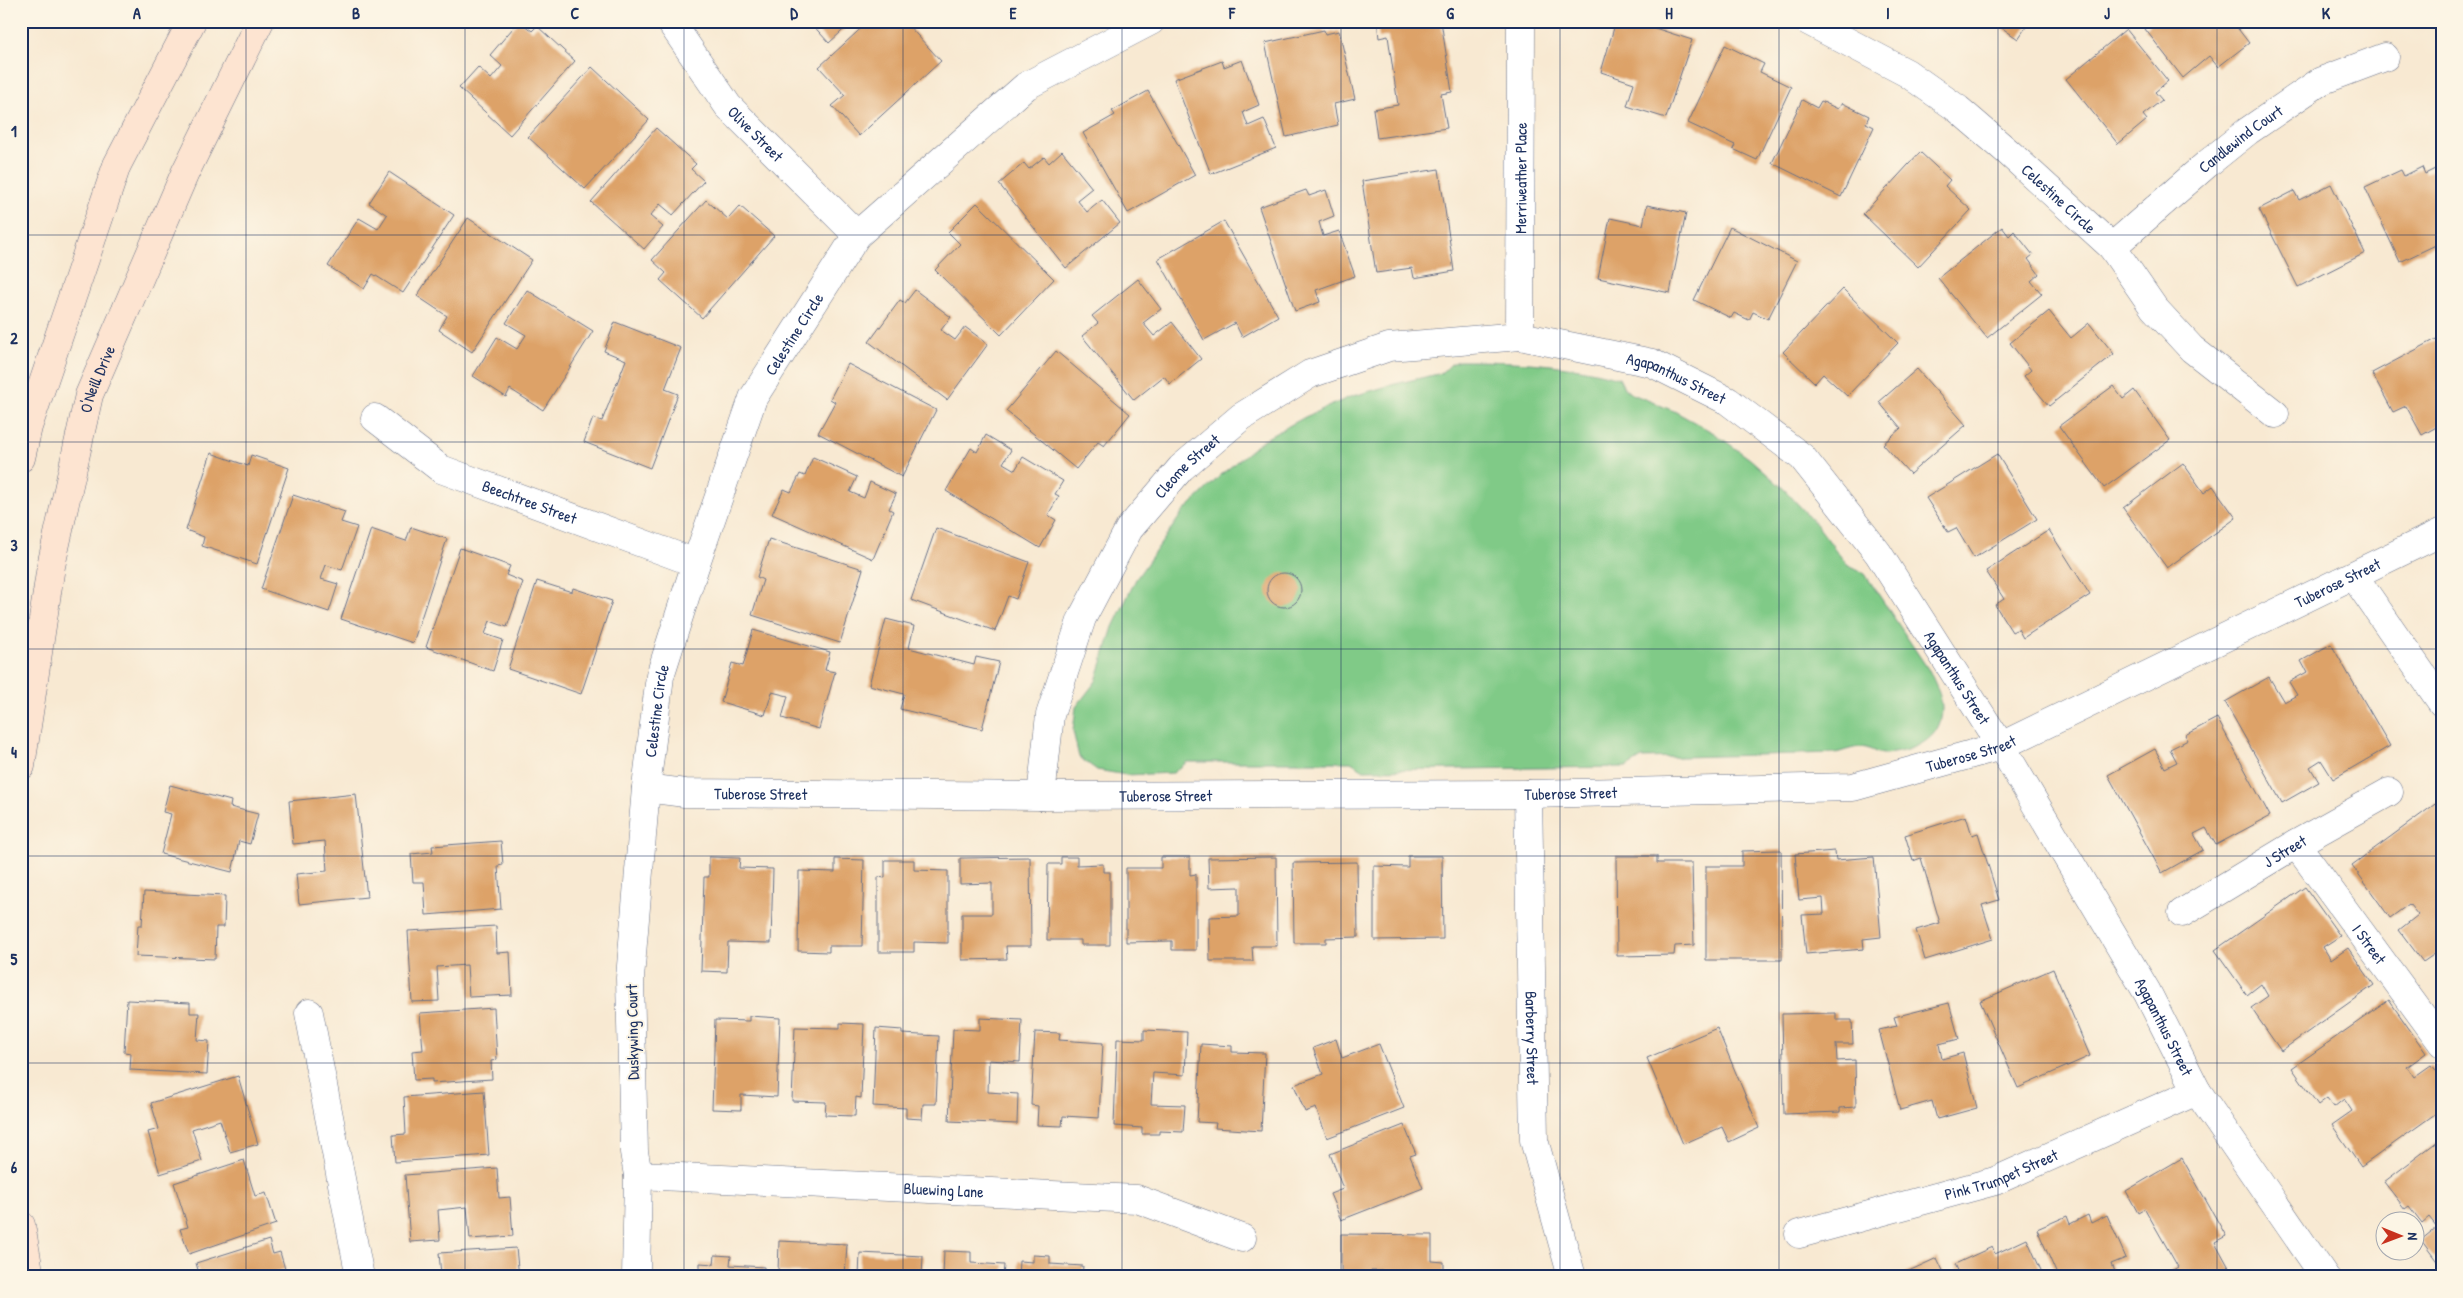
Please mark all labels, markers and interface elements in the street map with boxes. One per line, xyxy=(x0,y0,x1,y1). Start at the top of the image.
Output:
text: A xyxy=(133,2,141,24)
text: B xyxy=(352,2,360,24)
text: C xyxy=(571,2,580,24)
text: D xyxy=(790,2,798,24)
text: E xyxy=(1009,2,1017,24)
text: F xyxy=(1228,2,1236,24)
text: G xyxy=(1446,2,1454,24)
text: H xyxy=(1665,2,1673,24)
text: I xyxy=(1886,2,1890,24)
text: J xyxy=(2104,2,2110,24)
text: K xyxy=(2322,2,2331,24)
street label: Candlewind Court xyxy=(2193,99,2287,178)
street label: Olive Street xyxy=(723,101,789,167)
text: 1 xyxy=(11,120,17,142)
street label: Merriweather Place xyxy=(1509,122,1532,234)
street label: Celestine Circle xyxy=(2017,159,2101,239)
street label: Celestine Circle xyxy=(759,288,829,379)
text: 2 xyxy=(10,327,18,349)
street label: O'Neill Drive xyxy=(74,341,120,415)
street label: Agapanthus Street xyxy=(1624,347,1730,410)
street label: Cleome Street xyxy=(1149,428,1225,503)
street label: Beechtree Street xyxy=(479,474,581,529)
text: 3 xyxy=(10,534,18,556)
street label: Tuberose Street xyxy=(2291,552,2385,613)
street label: Agapanthus Street xyxy=(1919,626,1996,729)
street label: Celestine Circle xyxy=(639,661,674,759)
street label: Tuberose Street xyxy=(1923,729,2020,777)
text: 4 xyxy=(11,741,17,763)
street label: Tuberose Street xyxy=(1524,781,1618,805)
street label: Tuberose Street xyxy=(714,782,808,805)
street label: Tuberose Street xyxy=(1119,784,1213,807)
street label: J Street xyxy=(2259,829,2311,872)
street label: I Street xyxy=(2347,919,2392,969)
text: 5 xyxy=(11,948,18,970)
street label: Agapanthus Street xyxy=(2130,973,2199,1080)
street label: Duskywing Court xyxy=(620,983,644,1080)
street label: Barberry Street xyxy=(1520,991,1544,1085)
street label: Pink Trumpet Street xyxy=(1942,1143,2062,1205)
text: 6 xyxy=(11,1156,18,1178)
street label: Bluewing Lane xyxy=(903,1177,985,1203)
north arrow xyxy=(2376,1210,2426,1260)
text: N xyxy=(2404,1232,2423,1241)

